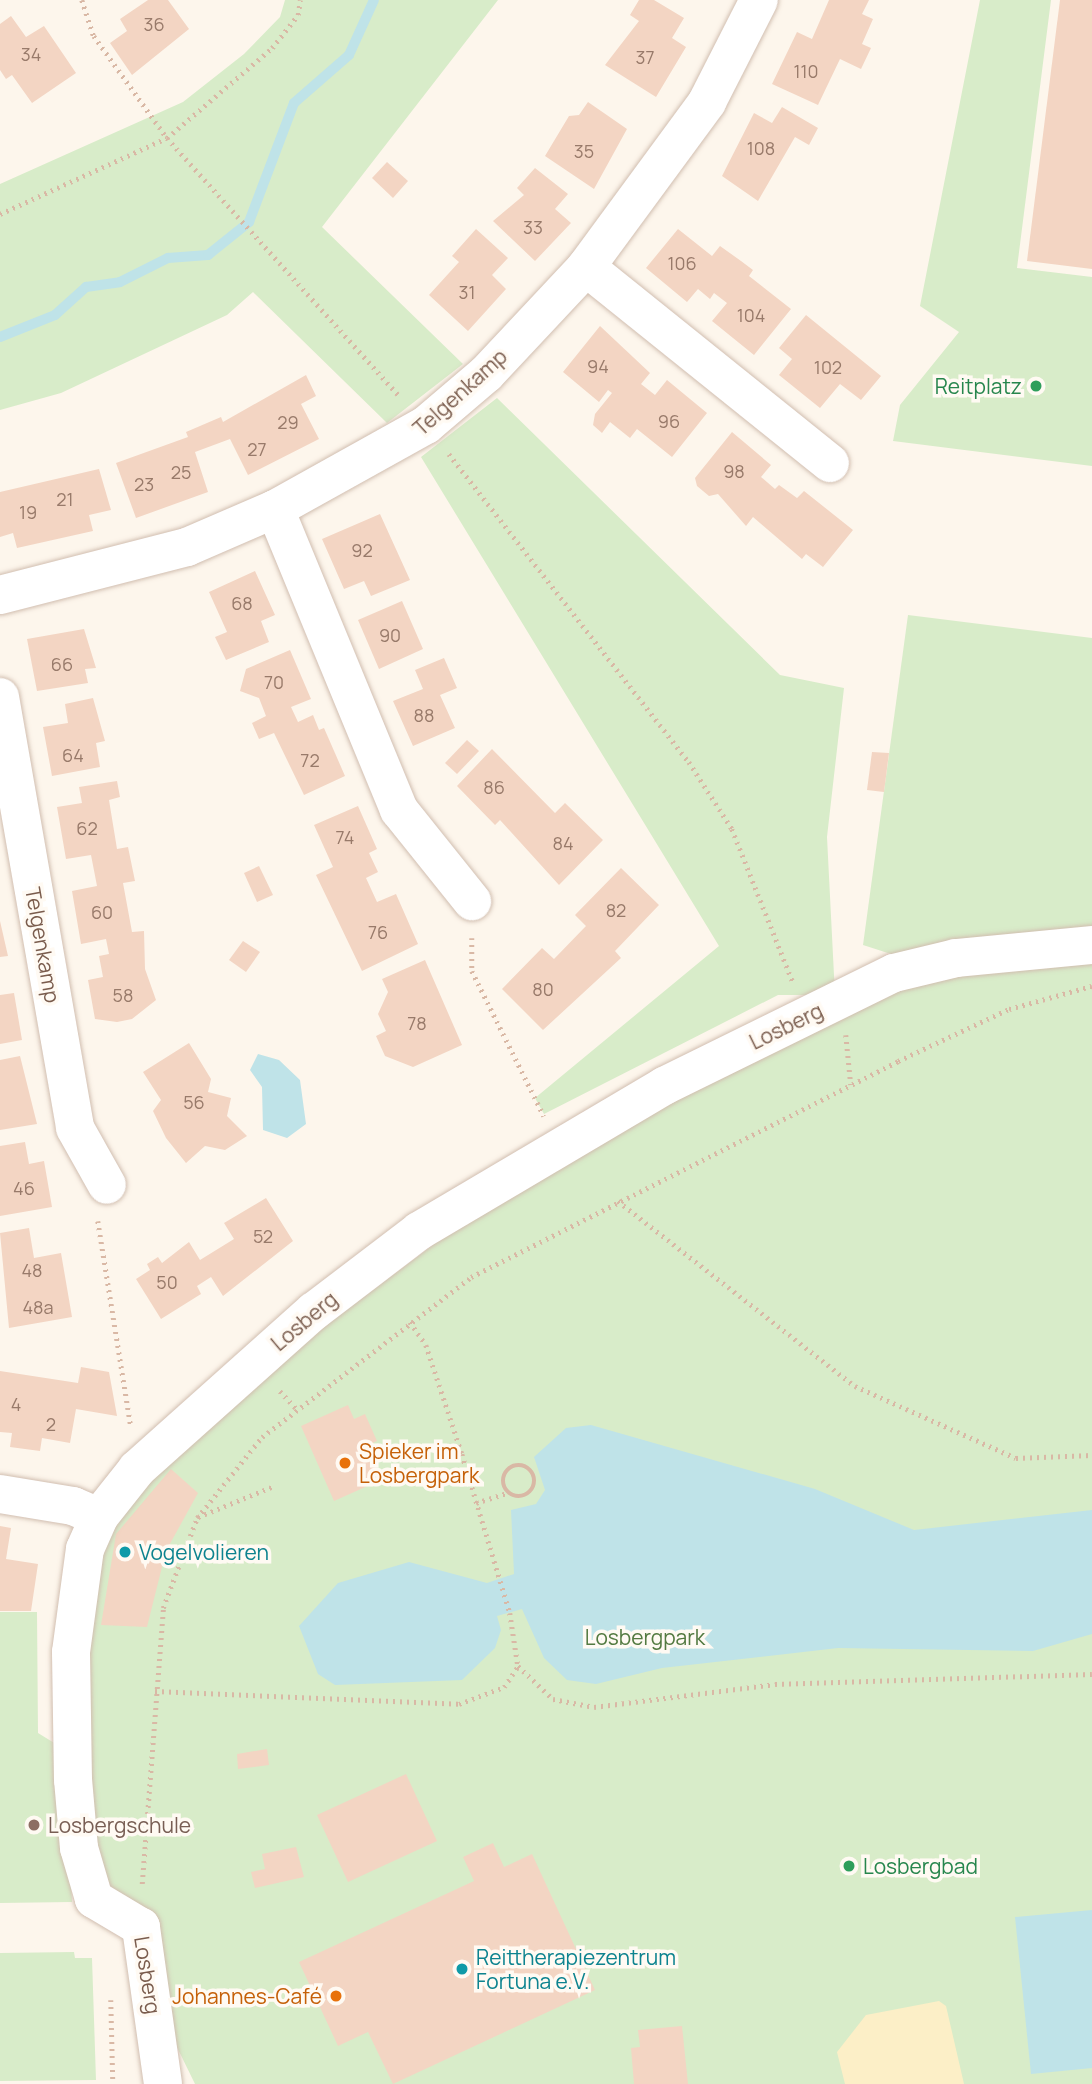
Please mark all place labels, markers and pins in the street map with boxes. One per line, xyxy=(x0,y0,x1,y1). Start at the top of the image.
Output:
place label: Reitplatz xyxy=(935,373,1022,399)
marker: Reitplatz xyxy=(1028,378,1044,394)
place label: Spieker im Losbergpark xyxy=(359,1438,479,1488)
marker: Spieker im Losbergpark xyxy=(337,1455,353,1471)
place label: Vogelvolieren xyxy=(139,1539,269,1565)
marker: Vogelvolieren xyxy=(117,1544,133,1560)
place label: Losbergschule xyxy=(48,1812,191,1838)
marker: Losbergschule xyxy=(26,1817,42,1833)
place label: Losbergbad xyxy=(863,1853,978,1879)
marker: Losbergbad xyxy=(841,1858,857,1874)
place label: Reittherapiezentrum Fortuna e.V. xyxy=(476,1944,676,1994)
marker: Reittherapiezentrum Fortuna e.V. xyxy=(454,1961,470,1977)
place label: Johannes-Café xyxy=(172,1983,322,2009)
marker: Johannes-Café xyxy=(328,1988,344,2004)

